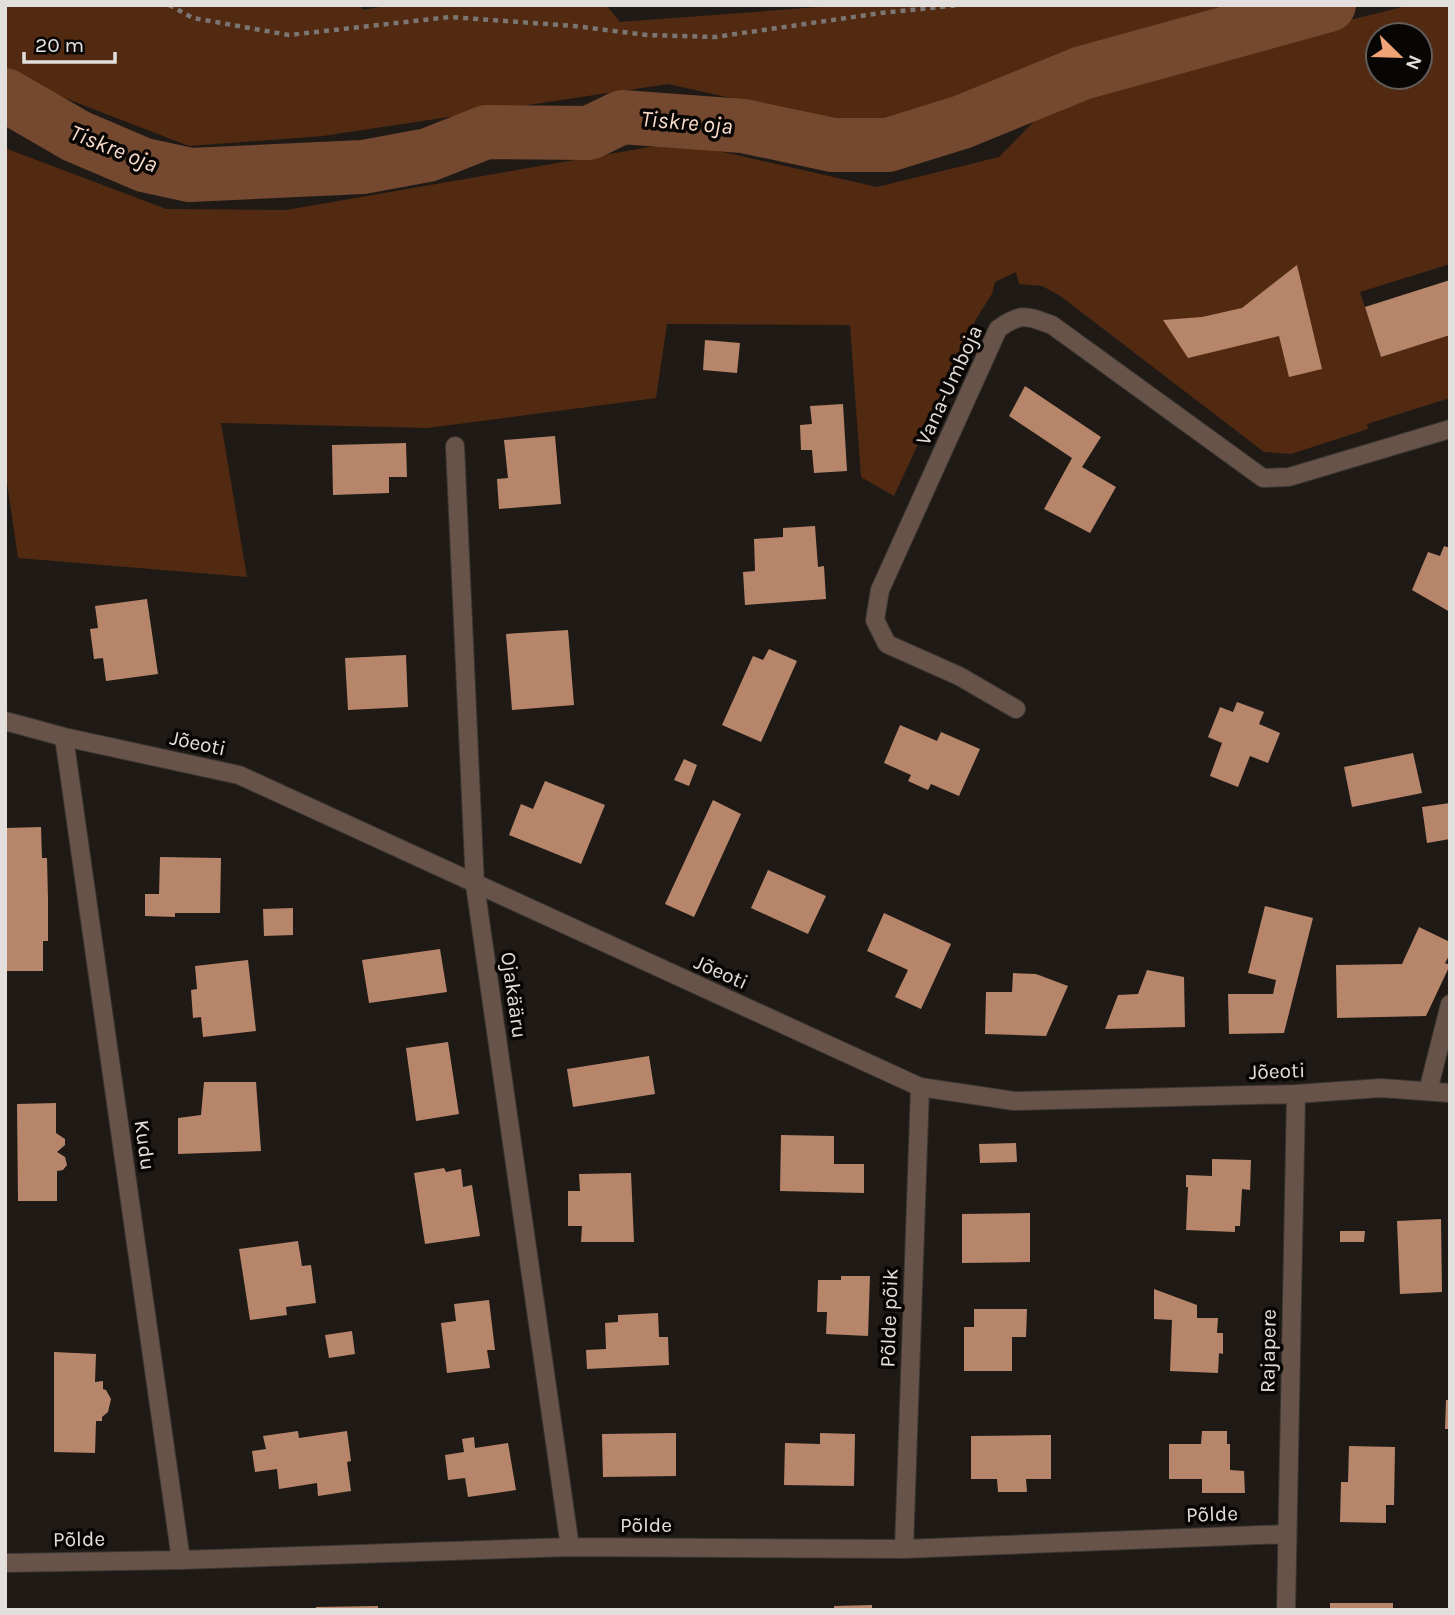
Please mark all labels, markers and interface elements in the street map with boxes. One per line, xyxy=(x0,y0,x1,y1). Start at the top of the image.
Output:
scale bar xyxy=(24,21,116,65)
north arrow xyxy=(1364,21,1434,91)
text: 20 m xyxy=(35,33,84,57)
text: N xyxy=(1401,52,1427,73)
water label: Tiskre oja xyxy=(640,105,734,140)
water label: Tiskre oja xyxy=(66,119,162,178)
street label: Vana-Umboja xyxy=(911,321,987,449)
street label: Jõeoti xyxy=(168,725,228,761)
street label: Ojakääru xyxy=(496,950,532,1040)
street label: Jõeoti xyxy=(690,950,752,994)
street label: Jõeoti xyxy=(1248,1058,1306,1084)
street label: Kudu xyxy=(130,1118,160,1172)
street label: Põlde põik xyxy=(875,1268,903,1368)
street label: Rajapere xyxy=(1255,1309,1281,1393)
street label: Põlde xyxy=(1185,1501,1239,1527)
street label: Põlde xyxy=(620,1513,672,1537)
street label: Põlde xyxy=(53,1527,105,1551)

